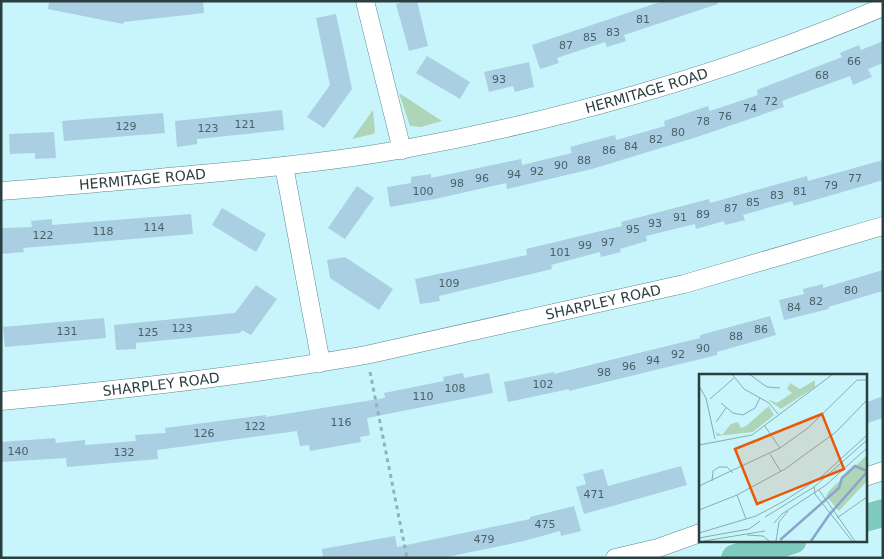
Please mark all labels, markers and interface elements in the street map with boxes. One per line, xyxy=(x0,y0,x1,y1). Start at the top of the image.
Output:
house number: 81 xyxy=(636,13,650,26)
house number: 83 xyxy=(606,26,620,39)
house number: 85 xyxy=(583,31,597,44)
house number: 87 xyxy=(559,39,573,52)
house number: 66 xyxy=(847,55,861,68)
street label: HERMITAGE ROAD xyxy=(583,65,710,116)
house number: 68 xyxy=(815,69,829,82)
house number: 93 xyxy=(492,73,506,86)
house number: 72 xyxy=(764,95,778,108)
house number: 74 xyxy=(743,102,757,115)
house number: 76 xyxy=(718,110,732,123)
house number: 78 xyxy=(696,115,710,128)
house number: 121 xyxy=(235,118,256,131)
house number: 129 xyxy=(116,120,137,133)
house number: 123 xyxy=(198,122,219,135)
house number: 80 xyxy=(671,126,685,139)
house number: 82 xyxy=(649,133,663,146)
house number: 84 xyxy=(624,140,638,153)
house number: 86 xyxy=(602,144,616,157)
house number: 88 xyxy=(577,154,591,167)
house number: 90 xyxy=(554,159,568,172)
house number: 92 xyxy=(530,165,544,178)
street label: HERMITAGE ROAD xyxy=(78,166,207,193)
house number: 94 xyxy=(507,168,521,181)
house number: 96 xyxy=(475,172,489,185)
house number: 77 xyxy=(848,172,862,185)
house number: 98 xyxy=(450,177,464,190)
house number: 79 xyxy=(824,179,838,192)
house number: 100 xyxy=(413,185,434,198)
house number: 81 xyxy=(793,185,807,198)
house number: 83 xyxy=(770,189,784,202)
house number: 85 xyxy=(746,196,760,209)
house number: 87 xyxy=(724,202,738,215)
house number: 89 xyxy=(696,208,710,221)
house number: 91 xyxy=(673,211,687,224)
house number: 93 xyxy=(648,217,662,230)
house number: 114 xyxy=(144,221,165,234)
house number: 95 xyxy=(626,223,640,236)
house number: 118 xyxy=(93,225,114,238)
house number: 122 xyxy=(33,229,54,242)
house number: 97 xyxy=(601,236,615,249)
house number: 99 xyxy=(578,239,592,252)
house number: 101 xyxy=(550,246,571,259)
house number: 109 xyxy=(439,277,460,290)
street label: SHARPLEY ROAD xyxy=(544,281,662,323)
house number: 80 xyxy=(844,284,858,297)
house number: 82 xyxy=(809,295,823,308)
house number: 84 xyxy=(787,301,801,314)
house number: 123 xyxy=(172,322,193,335)
house number: 86 xyxy=(754,323,768,336)
house number: 131 xyxy=(57,325,78,338)
house number: 125 xyxy=(138,326,159,339)
house number: 88 xyxy=(729,330,743,343)
house number: 90 xyxy=(696,342,710,355)
house number: 92 xyxy=(671,348,685,361)
house number: 94 xyxy=(646,354,660,367)
house number: 96 xyxy=(622,360,636,373)
house number: 98 xyxy=(597,366,611,379)
street label: SHARPLEY ROAD xyxy=(102,369,221,399)
inset map xyxy=(699,374,866,542)
house number: 102 xyxy=(533,378,554,391)
house number: 108 xyxy=(445,382,466,395)
house number: 110 xyxy=(413,390,434,403)
house number: 116 xyxy=(331,416,352,429)
house number: 122 xyxy=(245,420,266,433)
house number: 126 xyxy=(194,427,215,440)
house number: 140 xyxy=(8,445,29,458)
house number: 132 xyxy=(114,446,135,459)
house number: 471 xyxy=(584,488,605,501)
house number: 475 xyxy=(535,518,556,531)
house number: 479 xyxy=(474,533,495,546)

